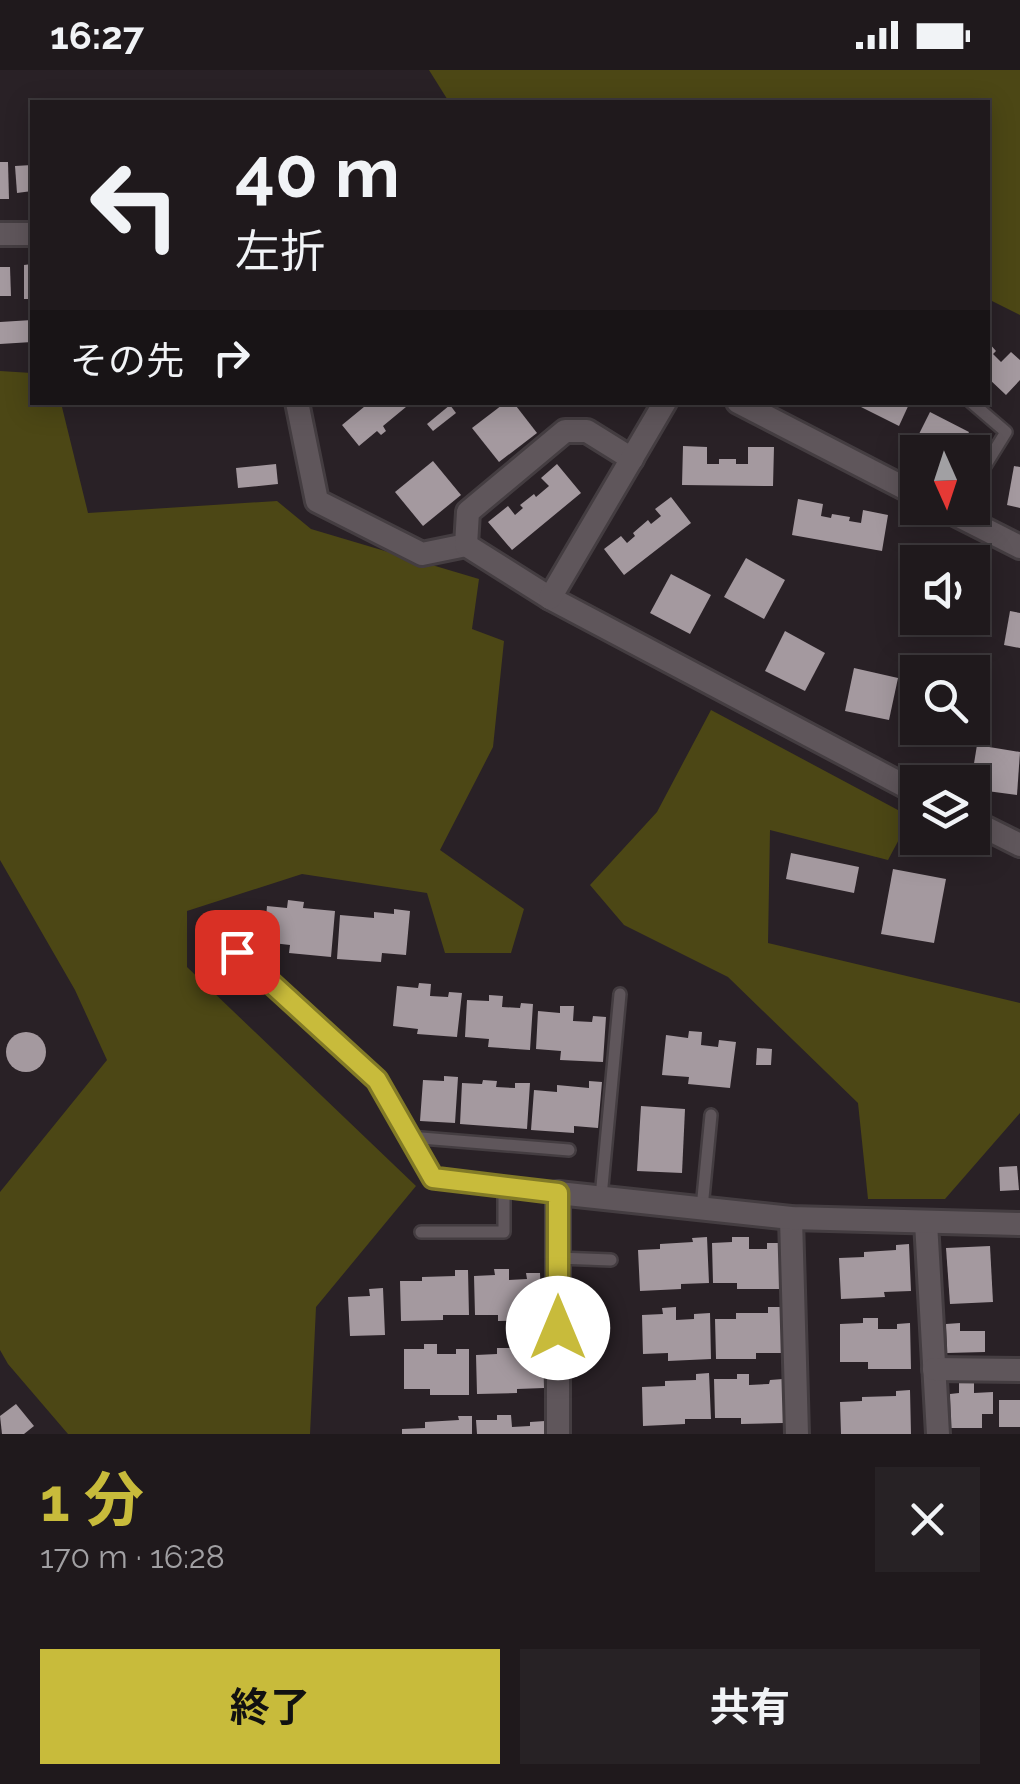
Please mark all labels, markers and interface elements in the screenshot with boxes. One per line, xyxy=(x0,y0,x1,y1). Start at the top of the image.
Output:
text: 16:27 xyxy=(50,13,144,58)
text: 40 m xyxy=(235,131,400,213)
icon: left xyxy=(70,140,200,270)
text: 左折 xyxy=(235,225,325,278)
icon: right xyxy=(204,330,259,385)
text: その先 xyxy=(70,338,184,383)
north arrow xyxy=(900,435,990,525)
map controls xyxy=(900,435,990,855)
button: sound xyxy=(900,545,990,635)
button: search xyxy=(900,655,990,745)
button: layers xyxy=(900,765,990,855)
pin xyxy=(195,910,280,995)
icon: arrive xyxy=(210,925,265,980)
position arrow xyxy=(506,1276,610,1380)
text: 1 分 xyxy=(40,1465,144,1535)
button: close xyxy=(875,1467,980,1572)
text: 170 m · 16:28 xyxy=(40,1538,225,1575)
button: 終了 xyxy=(40,1649,500,1764)
button: 共有 xyxy=(520,1649,980,1764)

